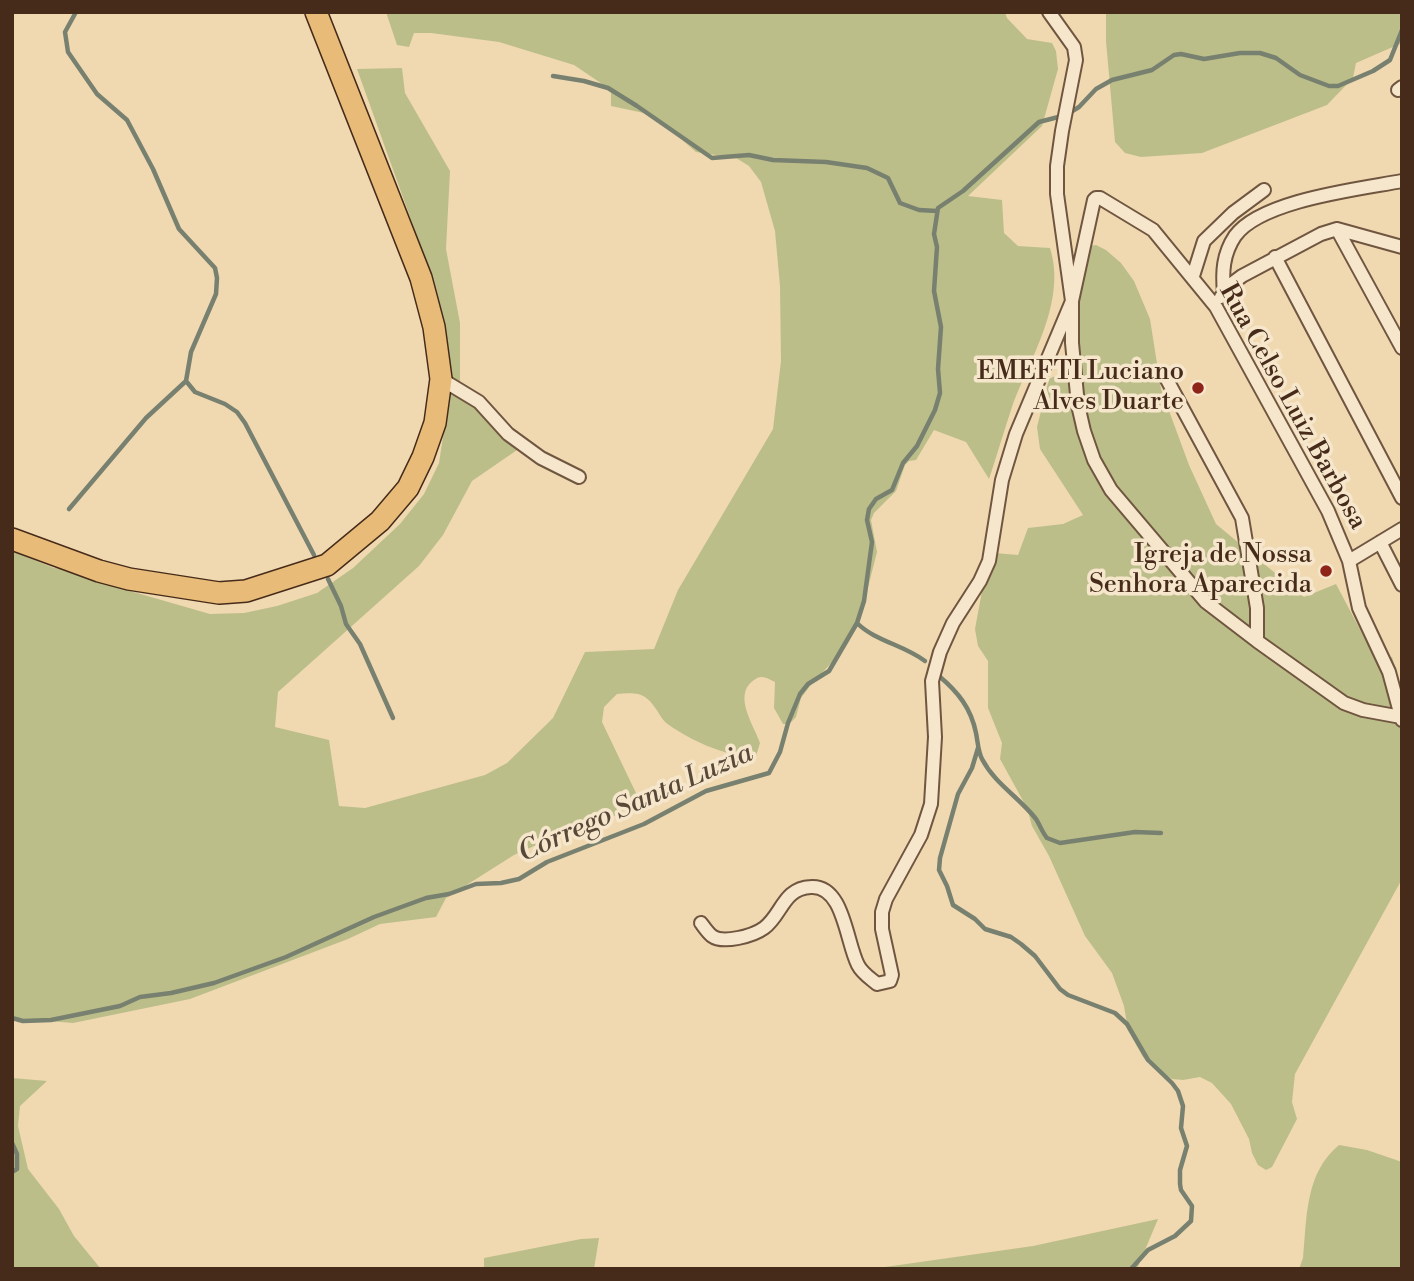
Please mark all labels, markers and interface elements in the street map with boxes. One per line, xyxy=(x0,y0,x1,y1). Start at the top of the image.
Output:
street label: Rua Celso Luiz Barbosa xyxy=(1211,279,1373,535)
place label: EMEFTI Luciano Alves Duarte xyxy=(977,357,1184,418)
marker: EMEFTI Luciano Alves Duarte xyxy=(1190,380,1206,396)
place label: Igreja de Nossa Senhora Aparecida xyxy=(1089,540,1312,602)
marker: Igreja de Nossa Senhora Aparecida xyxy=(1318,563,1334,579)
water label: Córrego Santa Luzia xyxy=(513,737,759,871)

